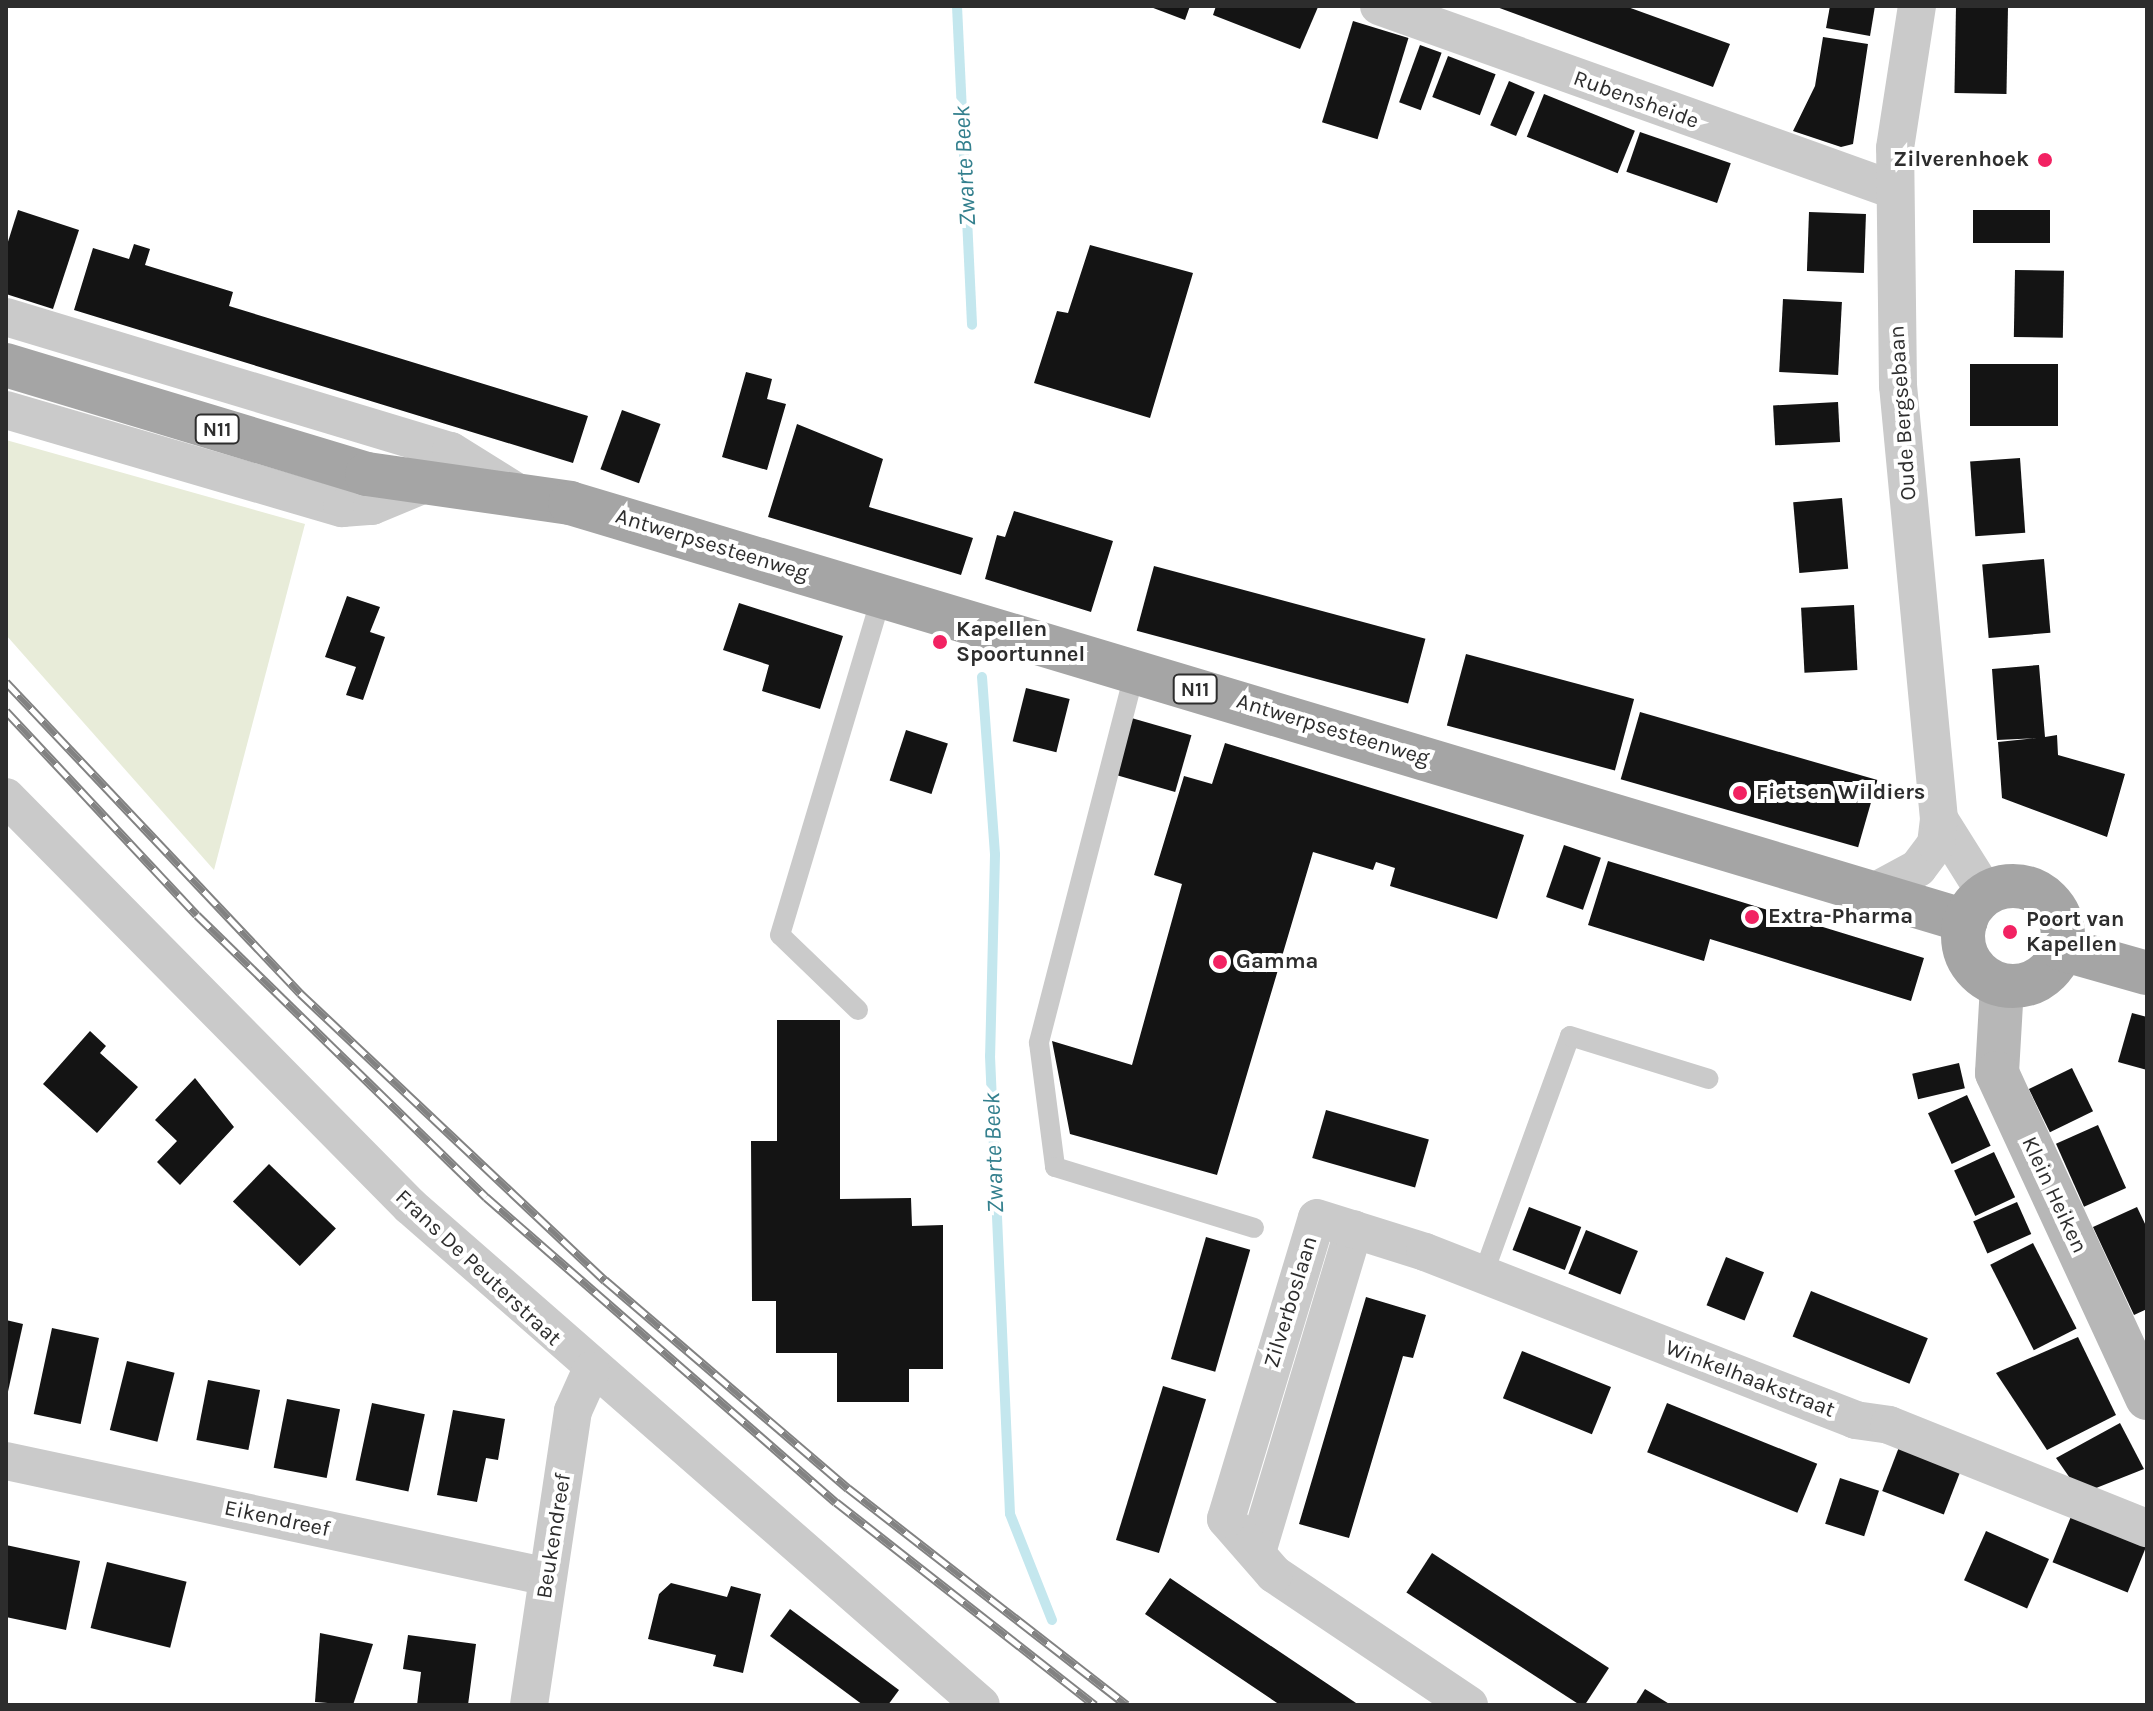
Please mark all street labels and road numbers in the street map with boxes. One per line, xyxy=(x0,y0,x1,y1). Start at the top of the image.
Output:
street label: Rubensheide xyxy=(1570,65,1702,135)
street label: Oude Bergsebaan xyxy=(1884,325,1922,501)
road number: N11 xyxy=(193,413,241,445)
street label: Antwerpsesteenweg xyxy=(612,503,812,587)
road number: N11 xyxy=(1171,673,1219,705)
street label: Antwerpsesteenweg xyxy=(1233,688,1433,772)
street label: Klein Heiken xyxy=(2016,1133,2092,1257)
street label: Frans De Peuterstraat xyxy=(390,1184,566,1352)
street label: Zilverboslaan xyxy=(1258,1233,1324,1371)
street label: Winkelhaakstraat xyxy=(1661,1335,1839,1423)
street label: Beukendreef xyxy=(531,1472,577,1600)
street label: Eikendreef xyxy=(222,1495,332,1543)

